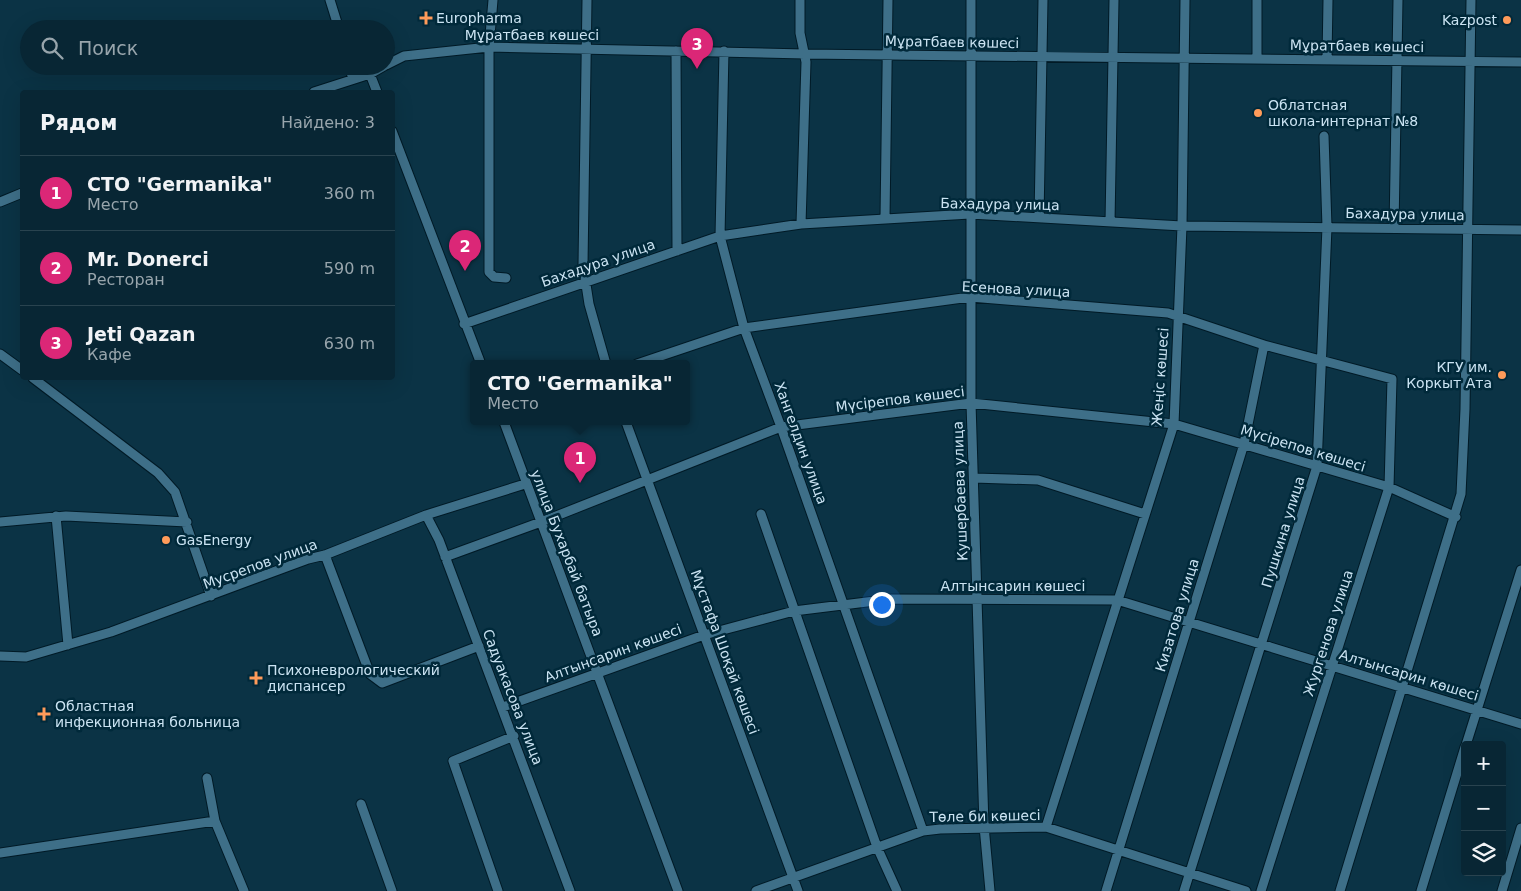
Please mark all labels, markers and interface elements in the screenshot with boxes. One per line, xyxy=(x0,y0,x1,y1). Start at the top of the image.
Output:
place label: Europharma xyxy=(436,10,522,26)
marker: Europharma xyxy=(420,12,432,24)
place label: Kazpost xyxy=(1442,12,1497,28)
marker: Kazpost xyxy=(1501,14,1513,26)
search box xyxy=(20,20,395,75)
street label: Мұратбаев көшесі xyxy=(465,27,599,43)
pin: 3 xyxy=(681,28,713,69)
street label: Мұратбаев көшесі xyxy=(885,33,1019,51)
icon: search xyxy=(38,34,66,62)
text: Поиск xyxy=(78,37,138,59)
street label: Мұратбаев көшесі xyxy=(1290,37,1424,55)
place label: Облатсная школа-интернат №8 xyxy=(1268,97,1418,129)
marker: Облатсная школа-интернат №8 xyxy=(1252,107,1264,119)
text: Рядом xyxy=(40,111,117,135)
text: Найдено: 3 xyxy=(281,113,375,132)
text: СТО "Germanika" xyxy=(87,173,272,195)
text: 1 xyxy=(50,184,62,203)
text: 360 m xyxy=(324,184,375,203)
text: Место xyxy=(87,195,139,214)
street label: Бахадура улица xyxy=(940,195,1060,213)
street label: Бахадура улица xyxy=(1345,205,1465,223)
pin: 2 xyxy=(449,230,481,271)
street label: Бахадура улица xyxy=(539,236,657,290)
text: Mr. Donerci xyxy=(87,248,209,270)
text: 2 xyxy=(50,259,62,278)
text: 590 m xyxy=(324,259,375,278)
text: Ресторан xyxy=(87,270,165,289)
street label: Есенова улица xyxy=(961,278,1071,300)
text: Jeti Qazan xyxy=(87,323,196,345)
street label: Жеңіс көшесі xyxy=(1149,327,1171,427)
text: 3 xyxy=(50,334,62,353)
text: 630 m xyxy=(324,334,375,353)
text: Кафе xyxy=(87,345,132,364)
place label: КГУ им. Коркыт Ата xyxy=(1406,359,1492,391)
popup xyxy=(470,360,690,425)
marker: КГУ им. Коркыт Ата xyxy=(1496,369,1508,381)
text: СТО "Germanika" xyxy=(487,372,673,394)
street label: Хангелдин улица xyxy=(771,380,831,506)
street label: Мүсірепов көшесі xyxy=(835,383,965,415)
text: Место xyxy=(487,394,539,413)
street label: Кушербаева улица xyxy=(950,421,970,561)
street label: Мүсірепов көшесі xyxy=(1239,421,1367,475)
pin: 1 xyxy=(564,442,596,483)
street label: улица Бухарбай батыра xyxy=(528,467,606,639)
street label: Пушкина улица xyxy=(1258,474,1308,590)
place label: GasEnergy xyxy=(176,532,252,548)
marker: GasEnergy xyxy=(160,534,172,546)
street label: Мусрепов улица xyxy=(201,536,319,592)
street label: Кизатова улица xyxy=(1152,556,1202,674)
street label: Мұстафа Шоқай көшесі xyxy=(688,568,762,736)
street label: Жургенова улица xyxy=(1300,568,1356,698)
street label: Алтынсарин көшесі xyxy=(941,578,1085,594)
your location xyxy=(869,592,895,618)
street label: Алтынсарин көшесі xyxy=(542,621,684,685)
street label: Садуакасова улица xyxy=(480,627,546,767)
street label: Алтынсарин көшесі xyxy=(1337,646,1481,704)
place label: Психоневрологический диспансер xyxy=(267,662,440,694)
marker: Психоневрологический диспансер xyxy=(249,671,263,685)
place label: Областная инфекционная больница xyxy=(55,698,240,730)
marker: Областная инфекционная больница xyxy=(37,707,51,721)
map controls xyxy=(1461,741,1506,876)
button: + xyxy=(1461,741,1506,786)
button: − xyxy=(1461,786,1506,831)
street label: Төле би көшесі xyxy=(928,807,1041,825)
button: layers xyxy=(1461,831,1506,876)

